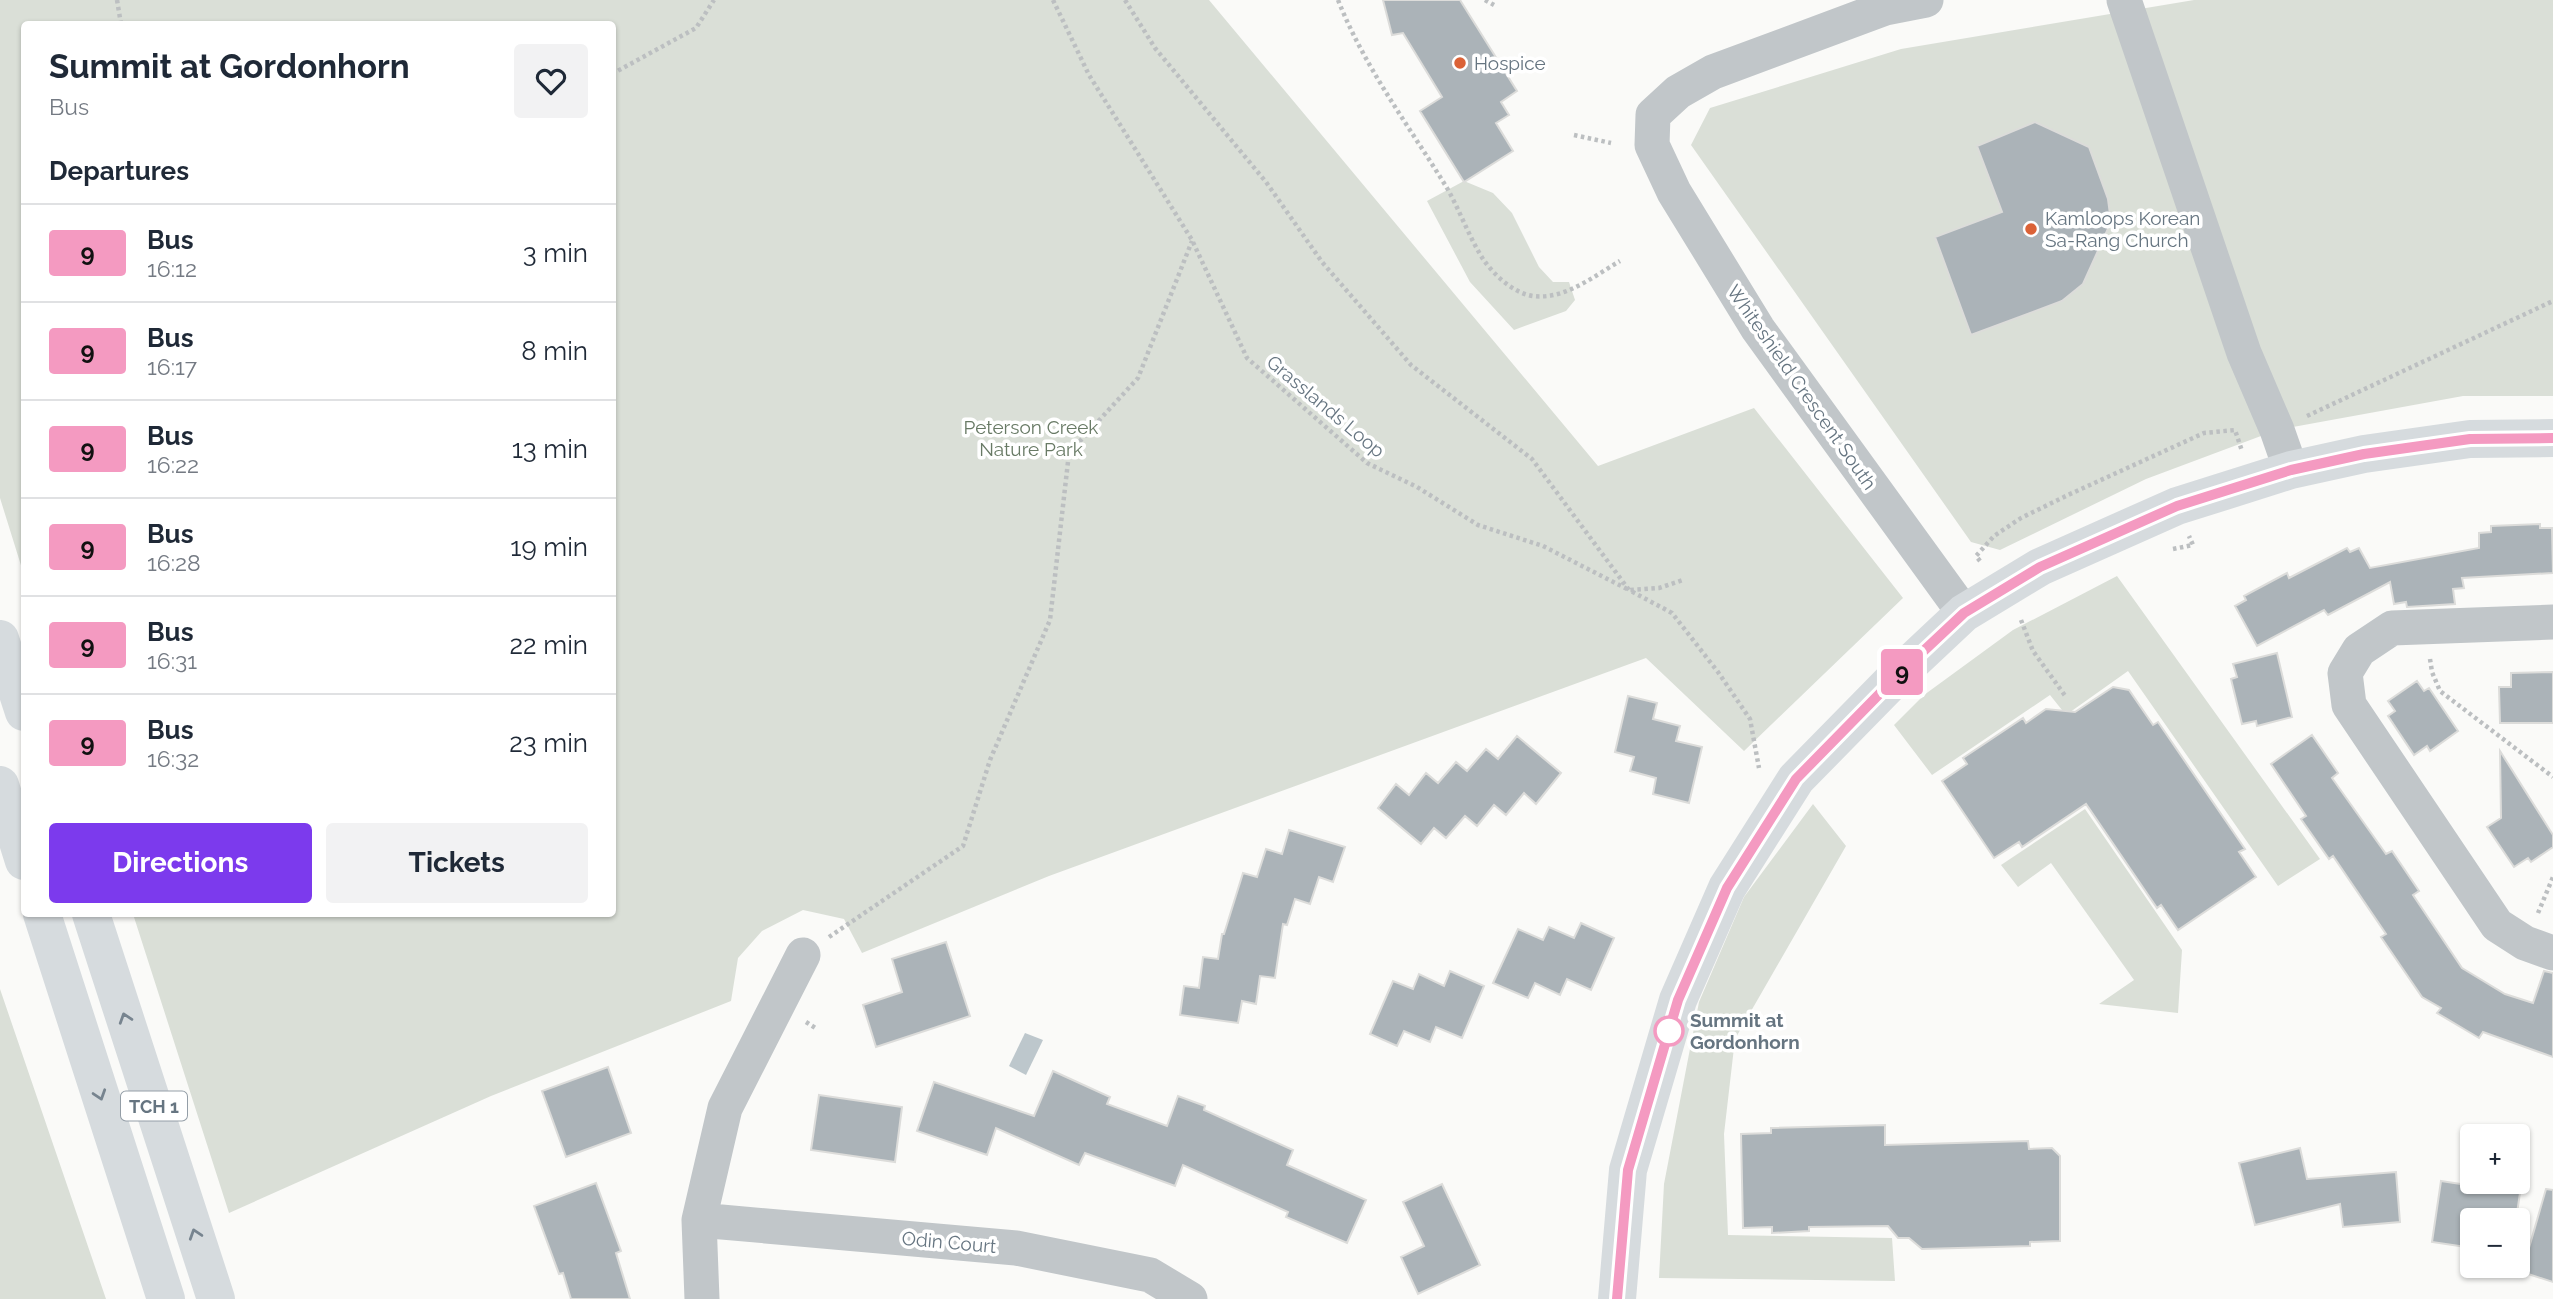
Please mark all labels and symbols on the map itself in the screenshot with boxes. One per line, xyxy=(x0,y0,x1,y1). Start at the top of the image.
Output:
place label: Hospice xyxy=(1474,52,1546,74)
marker: Hospice xyxy=(1452,55,1468,71)
place label: Kamloops Korean Sa-Rang Church xyxy=(2045,207,2200,251)
marker: Kamloops Korean Sa-Rang Church xyxy=(2023,221,2039,237)
street label: Whiteshield Crescent South xyxy=(1723,280,1881,494)
street label: Grasslands Loop xyxy=(1263,350,1389,462)
park label: Peterson Creek Nature Park xyxy=(964,416,1098,460)
line badge: 9 xyxy=(1879,649,1925,695)
place label: Summit at Gordonhorn xyxy=(1690,1009,1800,1053)
one-way arrow xyxy=(119,1012,133,1024)
marker: Summit at Gordonhorn xyxy=(1654,1016,1684,1046)
one-way arrow xyxy=(92,1089,107,1101)
road number: TCH 1 xyxy=(121,1092,187,1120)
street label: Odin Court xyxy=(901,1227,998,1257)
one-way arrow xyxy=(189,1228,203,1241)

